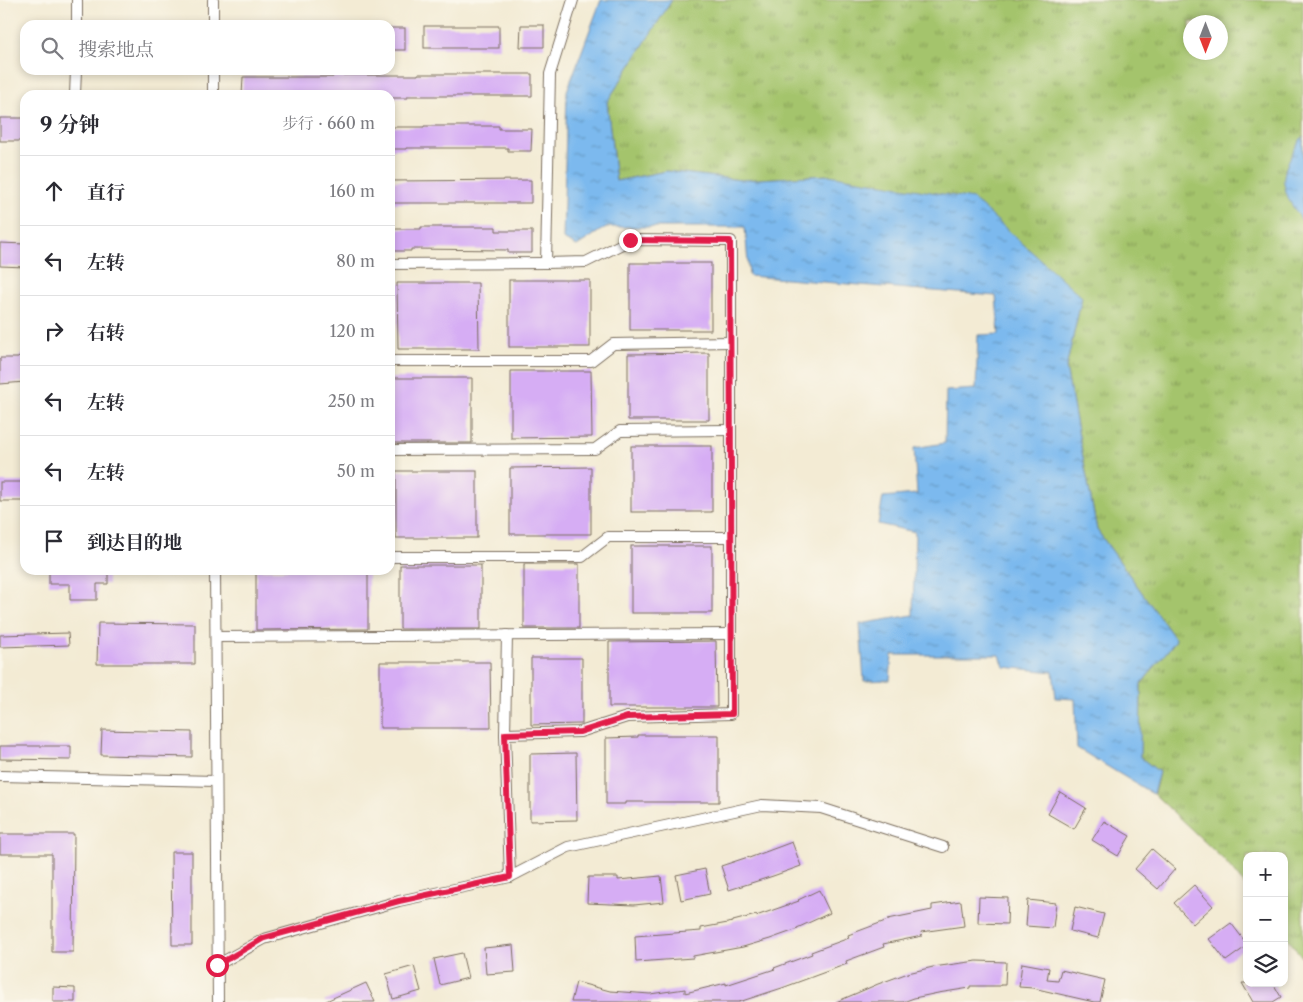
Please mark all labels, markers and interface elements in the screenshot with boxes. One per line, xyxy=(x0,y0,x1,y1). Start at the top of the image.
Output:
north arrow xyxy=(1183,15,1228,60)
search box xyxy=(20,20,395,75)
icon: search xyxy=(38,34,66,62)
text: 搜索地点 xyxy=(78,38,154,61)
text: 9 分钟 xyxy=(40,112,100,137)
text: 步行 · 660 m xyxy=(282,113,375,133)
icon: ahead xyxy=(40,177,68,205)
text: 直行 xyxy=(87,181,125,204)
text: 160 m xyxy=(330,181,375,201)
route end xyxy=(619,229,642,252)
icon: left xyxy=(40,247,68,275)
text: 左转 xyxy=(87,251,125,274)
text: 80 m xyxy=(336,251,375,271)
icon: right xyxy=(40,317,68,345)
text: 右转 xyxy=(87,321,125,344)
text: 120 m xyxy=(330,321,375,341)
icon: left xyxy=(40,387,68,415)
text: 左转 xyxy=(87,391,125,414)
text: 250 m xyxy=(328,391,375,411)
icon: left xyxy=(40,457,68,485)
text: 左转 xyxy=(87,461,125,484)
text: 50 m xyxy=(337,461,375,481)
icon: arrive xyxy=(40,527,68,555)
text: 到达目的地 xyxy=(87,531,182,554)
map controls xyxy=(1243,852,1288,987)
button: + xyxy=(1243,852,1288,897)
button: − xyxy=(1243,897,1288,942)
button: layers xyxy=(1243,942,1288,987)
route start xyxy=(206,954,229,977)

